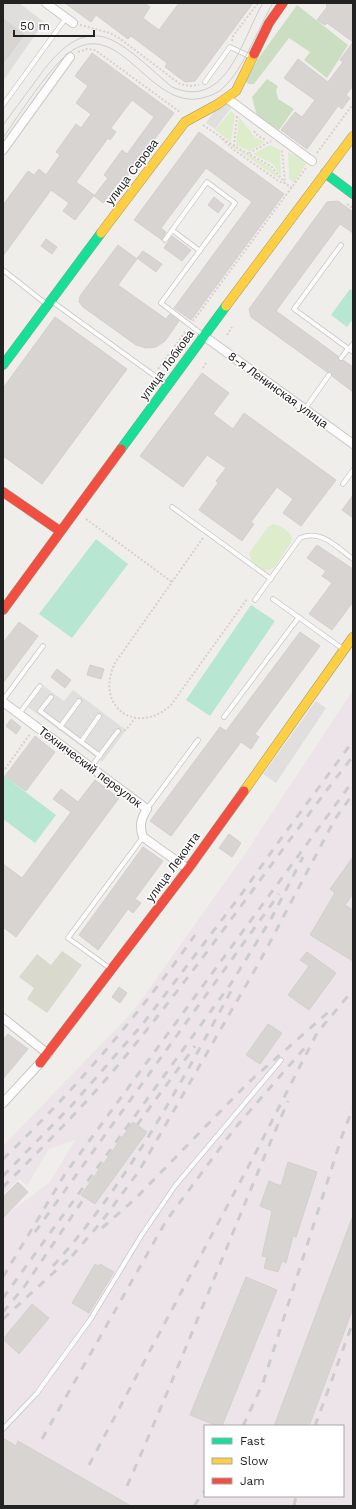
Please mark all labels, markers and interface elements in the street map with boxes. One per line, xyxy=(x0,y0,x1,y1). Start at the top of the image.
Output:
scale bar xyxy=(14,12,94,38)
text: 50 m xyxy=(20,19,50,33)
street label: улица Серова xyxy=(103,136,161,208)
street label: улица Лобкова xyxy=(137,327,197,403)
street label: 8-я Ленинская улица xyxy=(225,349,331,431)
street label: Технический переулок xyxy=(36,724,145,811)
street label: улица Леконта xyxy=(143,829,203,904)
legend xyxy=(204,1425,344,1497)
text: Fast xyxy=(240,1434,265,1448)
text: Slow xyxy=(240,1454,268,1468)
text: Jam xyxy=(240,1474,265,1488)

